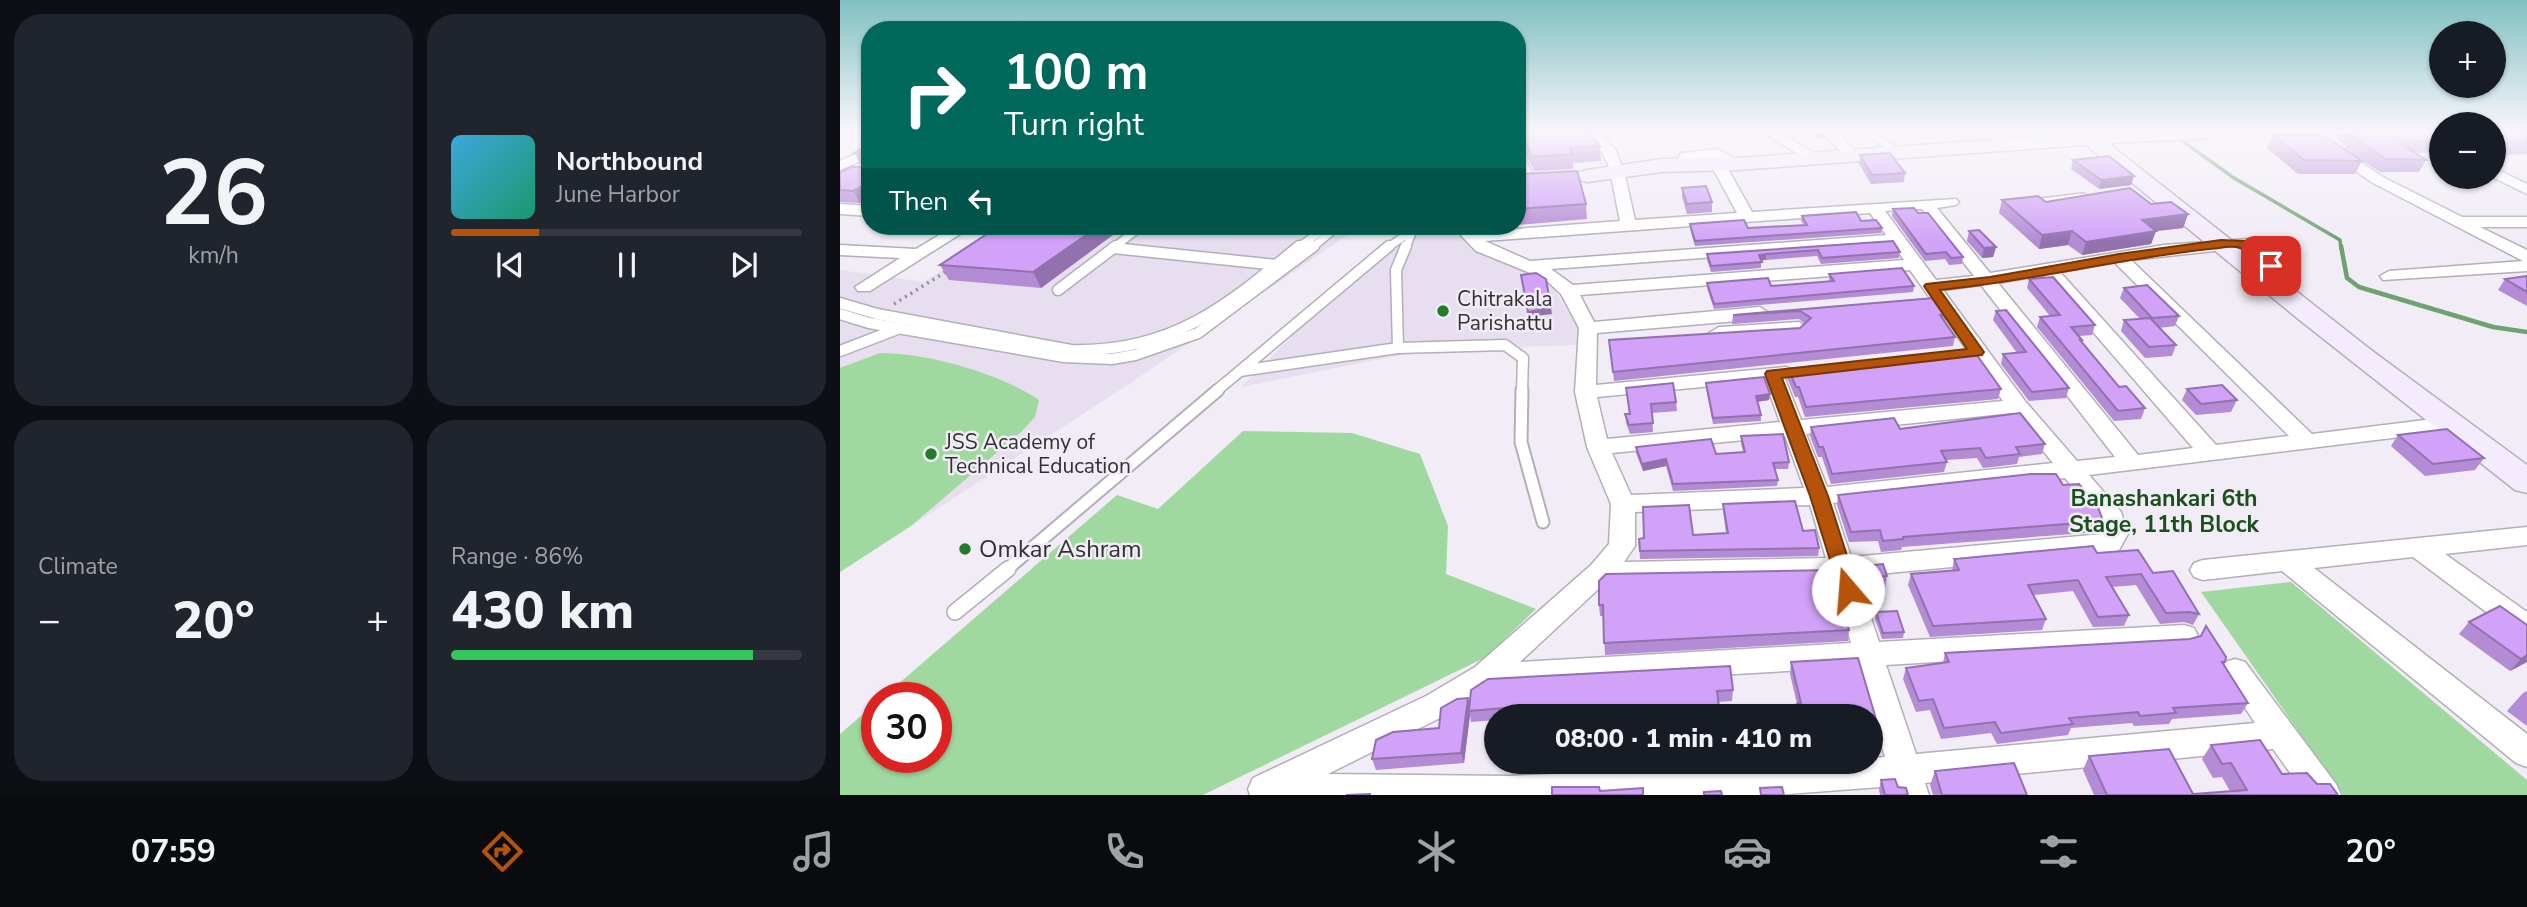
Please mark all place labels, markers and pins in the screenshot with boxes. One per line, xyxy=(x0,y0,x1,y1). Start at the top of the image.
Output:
pin xyxy=(2241,236,2301,296)
place label: Chitrakala Parishattu xyxy=(1457,285,1553,337)
marker: Chitrakala Parishattu xyxy=(1435,303,1451,319)
place label: JSS Academy of Technical Education xyxy=(944,428,1131,480)
marker: JSS Academy of Technical Education xyxy=(923,446,939,462)
place label: Omkar Ashram xyxy=(979,533,1142,565)
marker: Omkar Ashram xyxy=(957,541,973,557)

